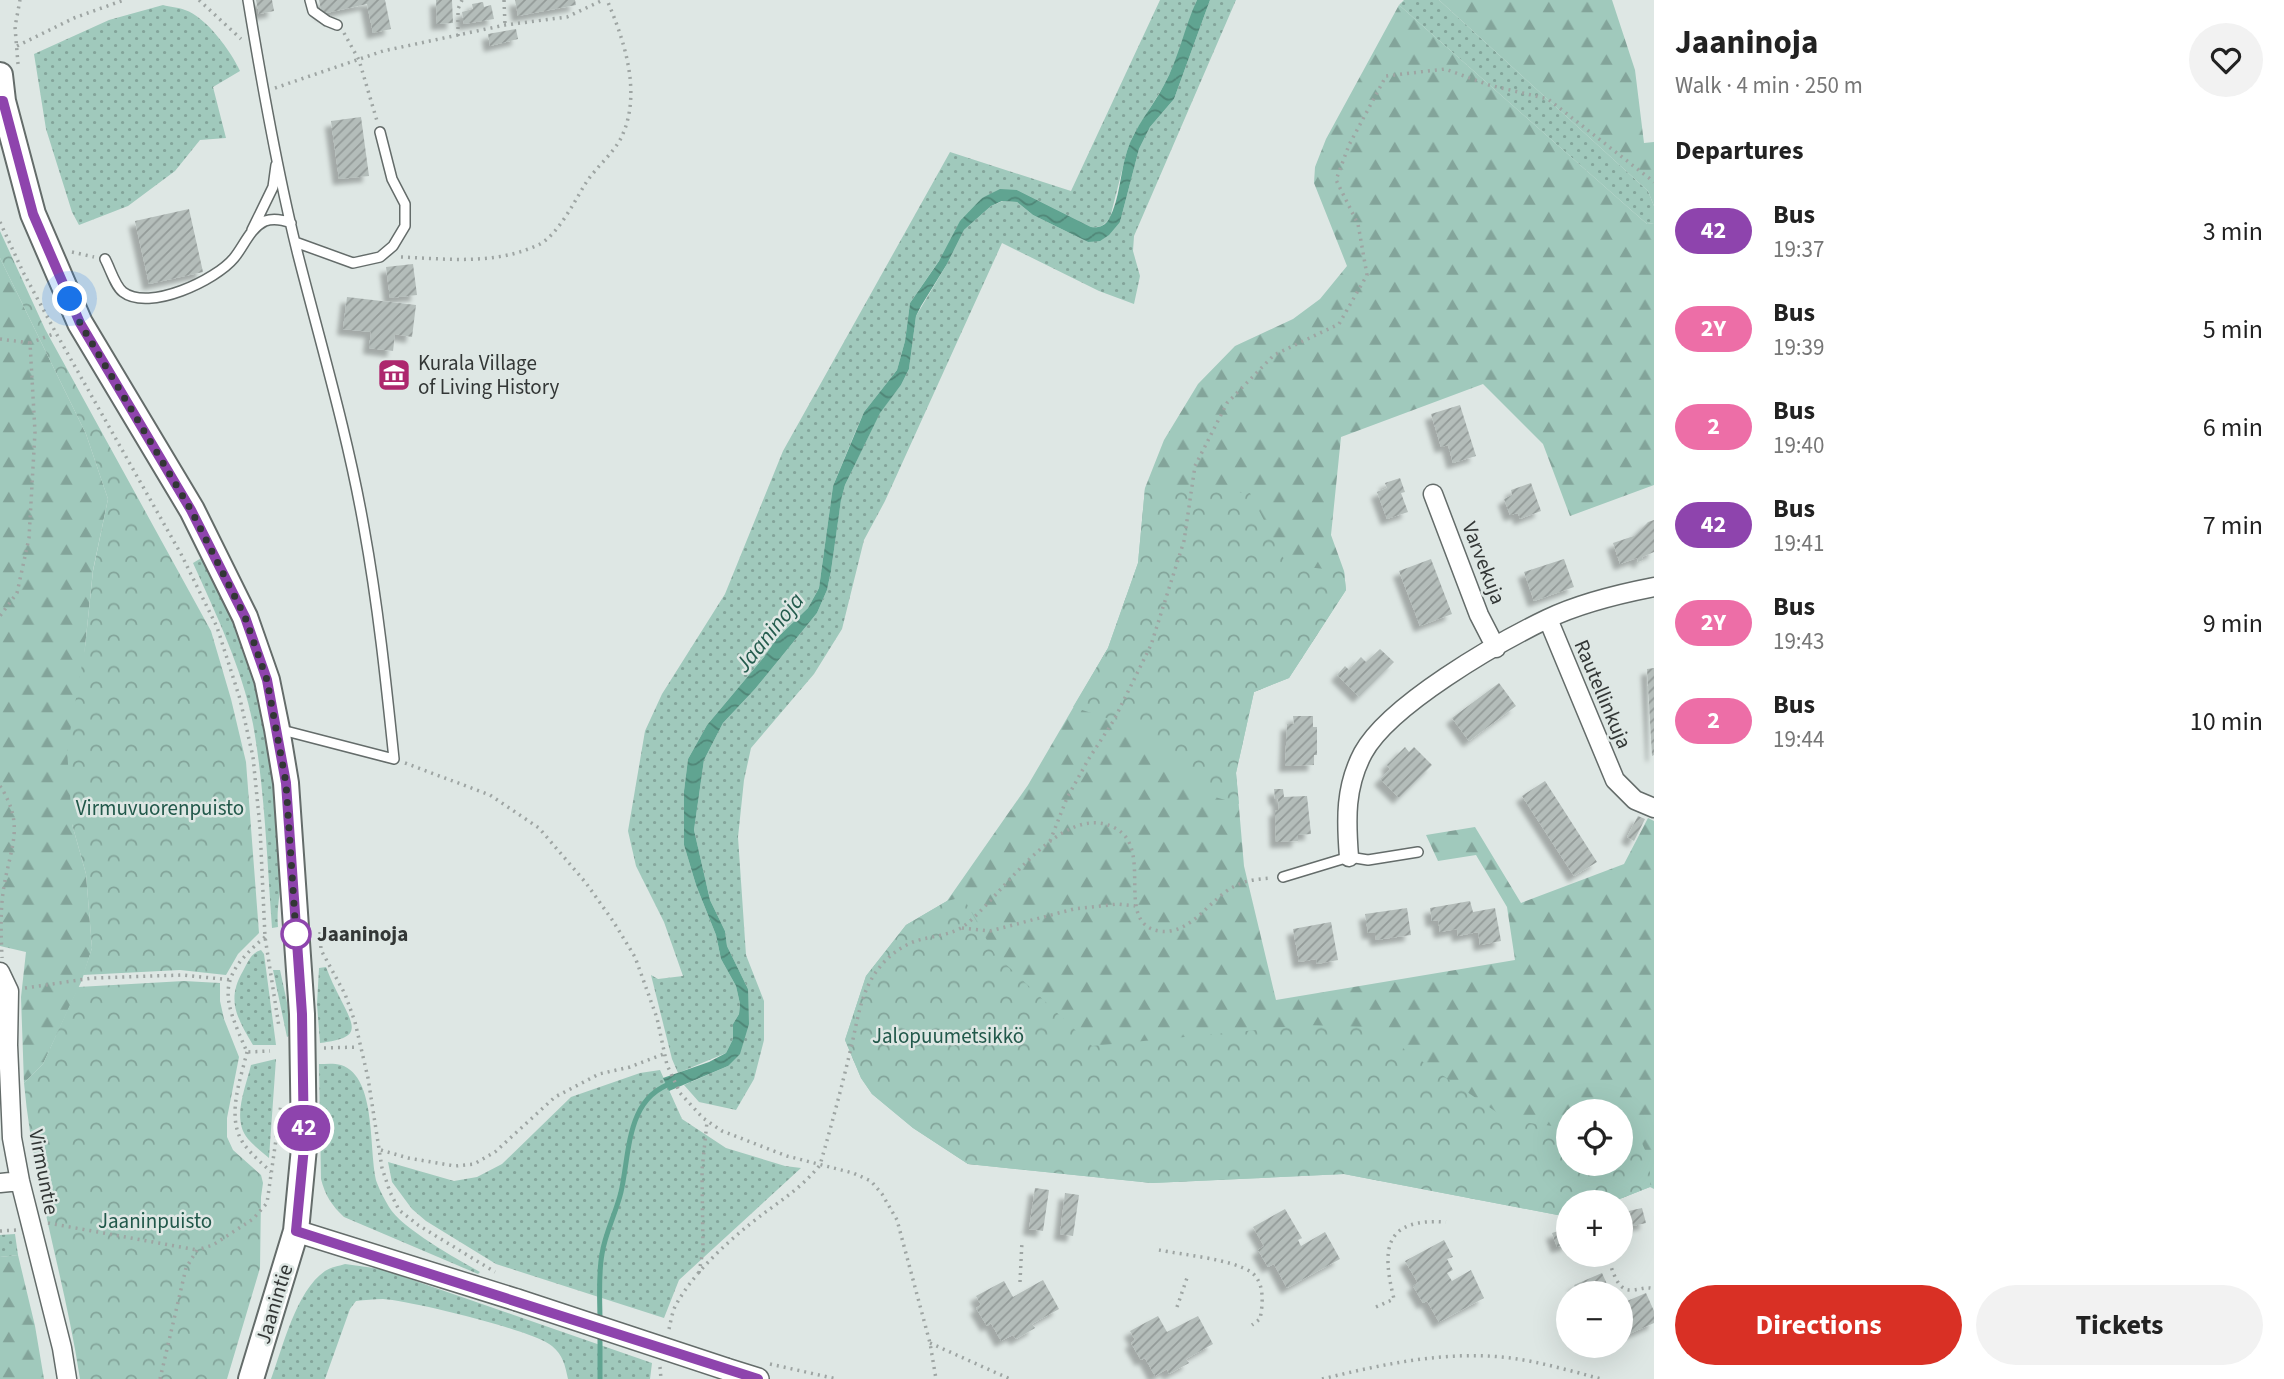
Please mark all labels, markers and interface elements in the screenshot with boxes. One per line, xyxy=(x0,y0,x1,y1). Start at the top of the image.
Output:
text: Jaaninoja xyxy=(1675,19,1818,66)
button: heart xyxy=(2189,23,2263,97)
text: Walk · 4 min · 250 m xyxy=(1675,69,1863,102)
text: Departures xyxy=(1675,132,1803,169)
text: Bus xyxy=(1773,196,1815,233)
text: 42 xyxy=(1701,213,1726,248)
text: 3 min xyxy=(2203,213,2263,250)
text: 19:37 xyxy=(1773,233,1824,266)
your location xyxy=(52,281,87,316)
text: Bus xyxy=(1773,294,1815,331)
text: 2Y xyxy=(1701,311,1726,346)
text: 5 min xyxy=(2203,311,2263,348)
text: 19:39 xyxy=(1773,331,1824,364)
place label: Kurala Village of Living History xyxy=(418,348,560,402)
museum icon: Kurala Village of Living History xyxy=(375,356,413,394)
text: Bus xyxy=(1773,392,1815,429)
text: 2 xyxy=(1707,409,1720,444)
text: 6 min xyxy=(2203,409,2263,446)
text: 19:40 xyxy=(1773,429,1824,462)
text: Bus xyxy=(1773,490,1815,527)
text: 42 xyxy=(1701,507,1726,542)
text: 7 min xyxy=(2203,507,2263,544)
street label: Varvekuja xyxy=(1455,517,1513,609)
text: 19:41 xyxy=(1773,527,1824,560)
water label: Jaaninoja xyxy=(726,585,812,680)
text: Bus xyxy=(1773,588,1815,625)
text: 2Y xyxy=(1701,605,1726,640)
text: 9 min xyxy=(2203,605,2263,642)
text: 19:43 xyxy=(1773,625,1824,658)
street label: Rautellinkuja xyxy=(1567,635,1639,753)
text: Bus xyxy=(1773,686,1815,723)
text: 2 xyxy=(1707,703,1720,738)
text: 10 min xyxy=(2190,703,2263,740)
text: 19:44 xyxy=(1773,723,1824,756)
park label: Virmuvuorenpuisto xyxy=(76,793,244,823)
marker: Jaaninoja xyxy=(281,919,311,949)
place label: Jaaninoja xyxy=(317,919,408,949)
park label: Jalopuumetsikkö xyxy=(872,1021,1024,1051)
map controls xyxy=(1556,1099,1633,1358)
button: locate xyxy=(1556,1099,1633,1176)
line badge: 42 xyxy=(272,1105,336,1151)
text: 42 xyxy=(291,1110,317,1145)
street label: Virmuntie xyxy=(21,1127,67,1217)
button: + xyxy=(1556,1190,1633,1267)
park label: Jaaninpuisto xyxy=(98,1206,212,1236)
street label: Jaanintie xyxy=(248,1260,300,1348)
button: − xyxy=(1556,1281,1633,1358)
button: Directions xyxy=(1675,1285,1962,1365)
button: Tickets xyxy=(1976,1285,2263,1365)

